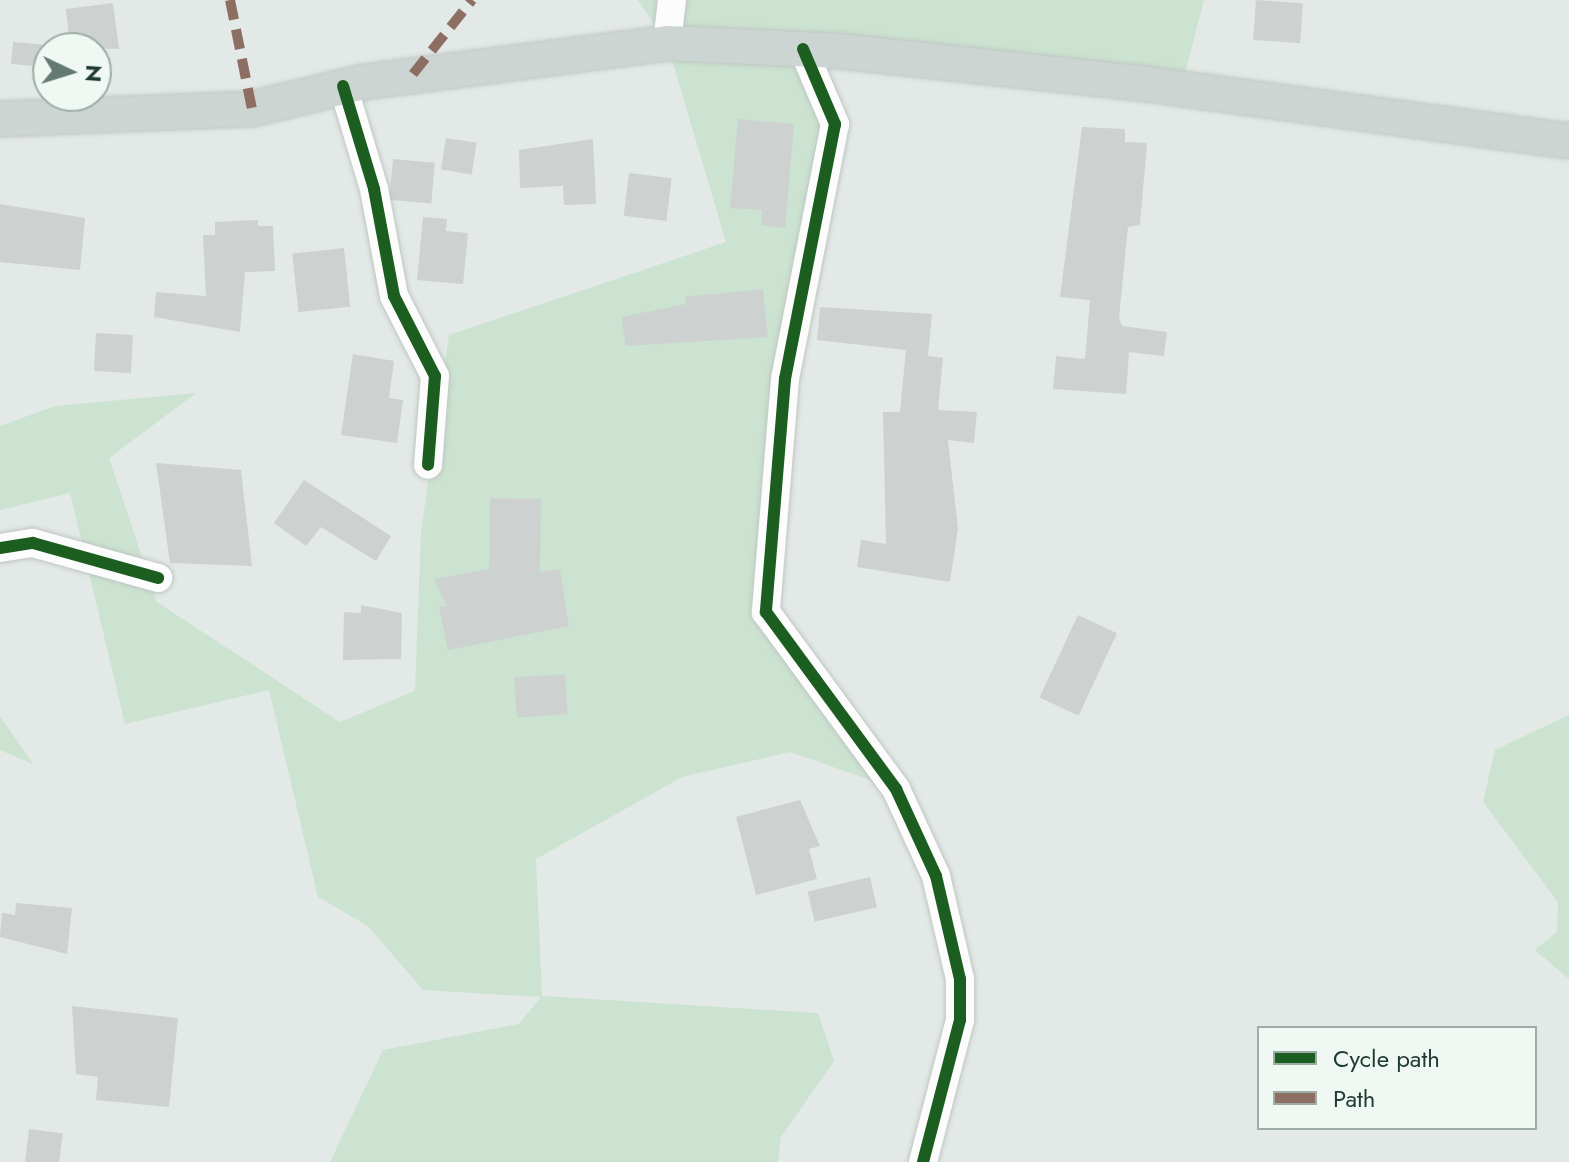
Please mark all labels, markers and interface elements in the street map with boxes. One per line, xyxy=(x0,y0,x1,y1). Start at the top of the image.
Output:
north arrow xyxy=(32,32,112,112)
text: N xyxy=(77,64,111,83)
legend xyxy=(1257,1026,1537,1130)
text: Cycle path xyxy=(1333,1041,1440,1076)
text: Path xyxy=(1333,1081,1375,1116)

